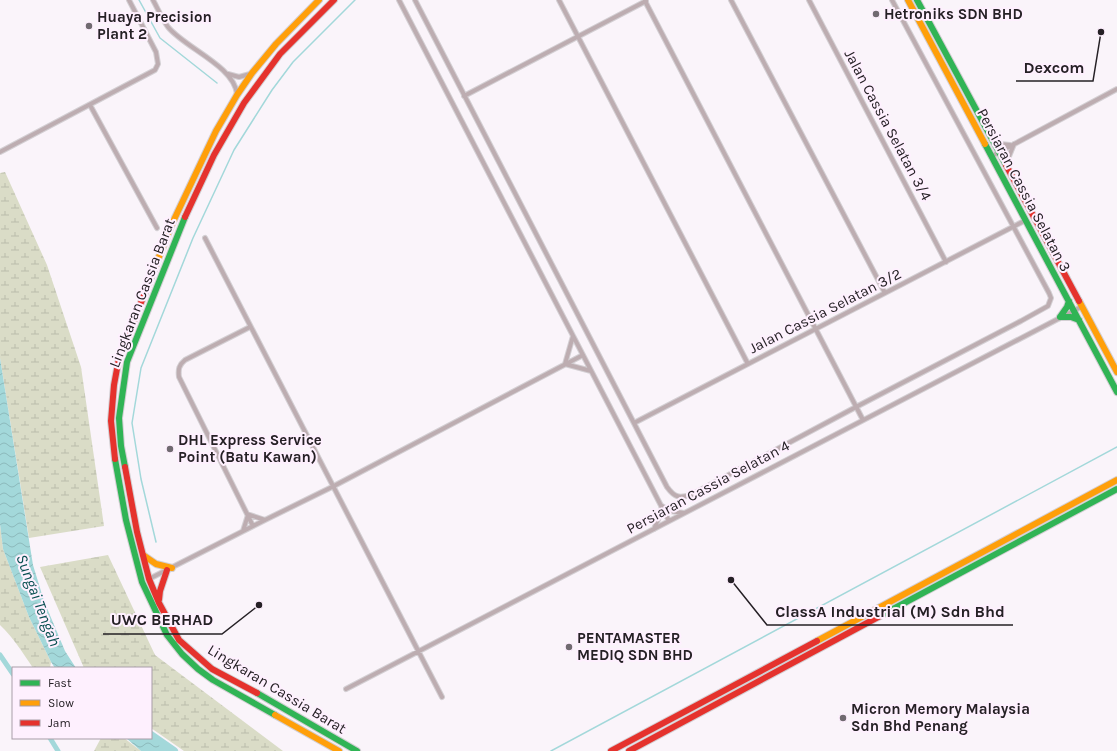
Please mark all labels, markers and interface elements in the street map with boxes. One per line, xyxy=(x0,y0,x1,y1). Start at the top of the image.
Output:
place label: Hetroniks SDN BHD xyxy=(884,5,1023,23)
place label: Huaya Precision Plant 2 xyxy=(97,8,212,43)
marker: Hetroniks SDN BHD xyxy=(871,9,881,19)
marker: Huaya Precision Plant 2 xyxy=(84,21,94,31)
street label: Jalan Cassia Selatan 3/4 xyxy=(841,46,936,204)
callout: Dexcom xyxy=(1016,53,1093,81)
text: Dexcom xyxy=(1023,58,1085,77)
street label: Persiaran Cassia Selatan 3 xyxy=(973,105,1075,275)
street label: Lingkaran Cassia Barat xyxy=(105,215,179,370)
street label: Jalan Cassia Selatan 3/2 xyxy=(746,265,904,357)
place label: DHL Express Service Point (Batu Kawan) xyxy=(178,431,322,466)
street label: Persiaran Cassia Selatan 4 xyxy=(623,436,793,538)
marker: DHL Express Service Point (Batu Kawan) xyxy=(165,444,175,454)
water label: Sungai Tengah xyxy=(12,551,65,649)
callout: ClassA Industrial (M) Sdn Bhd xyxy=(767,597,1013,625)
text: ClassA Industrial (M) Sdn Bhd xyxy=(775,602,1005,621)
callout: UWC BERHAD xyxy=(103,606,222,634)
text: UWC BERHAD xyxy=(111,610,213,629)
place label: PENTAMASTER MEDIQ SDN BHD xyxy=(577,629,693,664)
street label: Lingkaran Cassia Barat xyxy=(204,640,350,738)
marker: PENTAMASTER MEDIQ SDN BHD xyxy=(564,642,574,652)
legend xyxy=(12,667,152,739)
text: Fast xyxy=(48,676,72,690)
text: Slow xyxy=(48,696,74,710)
place label: Micron Memory Malaysia Sdn Bhd Penang xyxy=(851,700,1030,735)
marker: Micron Memory Malaysia Sdn Bhd Penang xyxy=(838,713,848,723)
text: Jam xyxy=(48,716,71,730)

